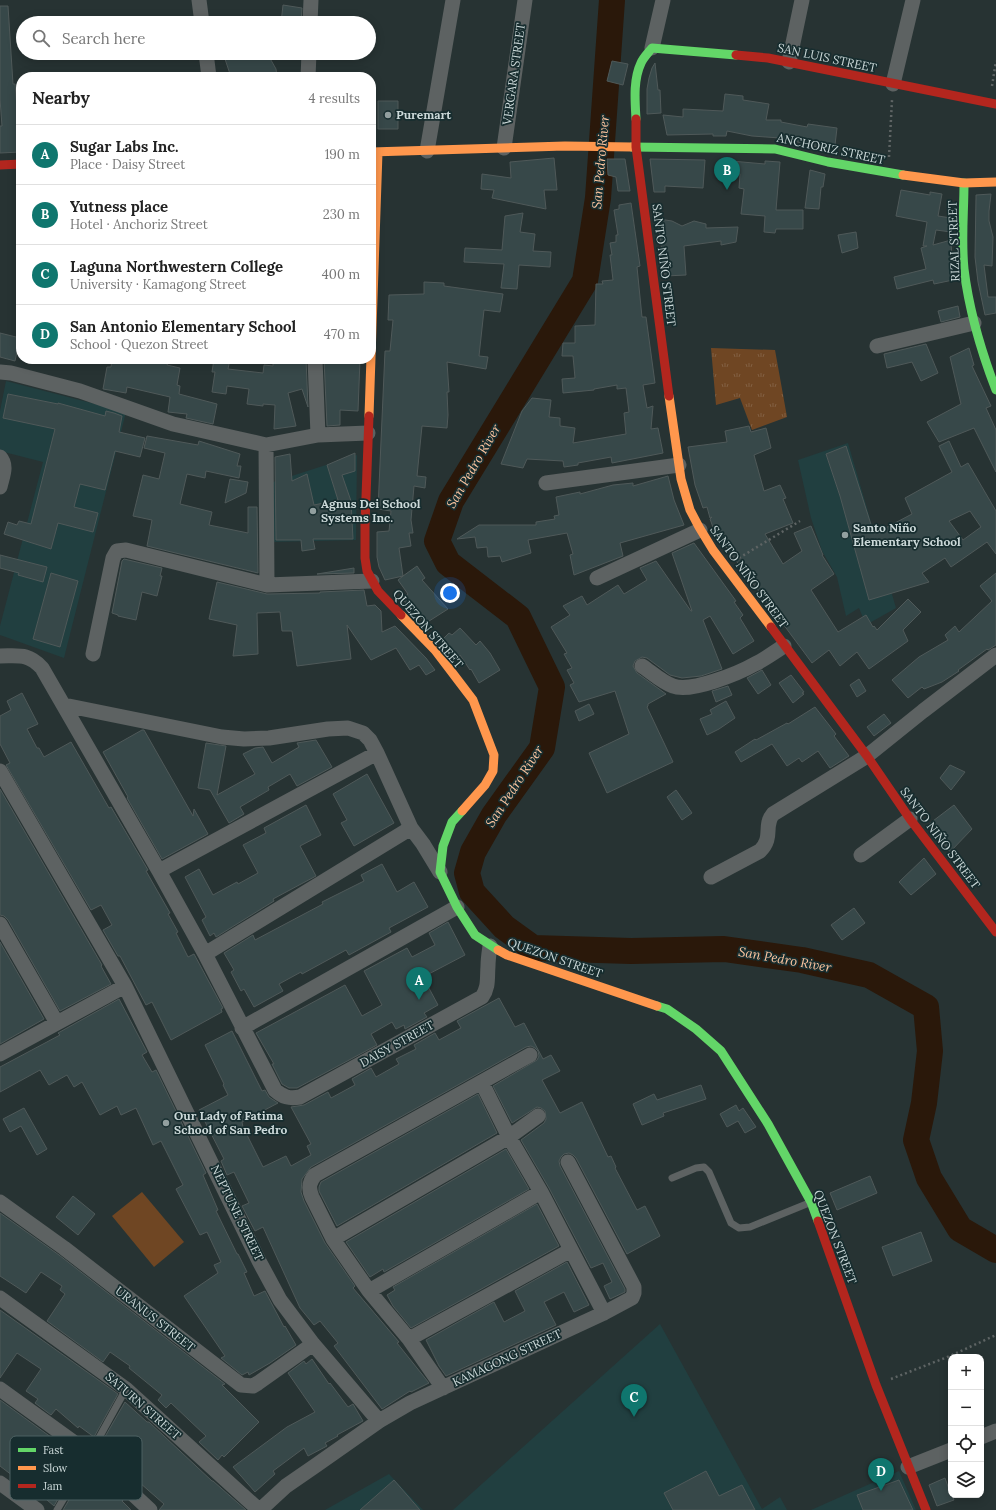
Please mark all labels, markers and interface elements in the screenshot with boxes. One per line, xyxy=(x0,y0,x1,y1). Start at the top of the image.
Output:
search box xyxy=(16,16,376,60)
street label: VERGARA STREET xyxy=(499,22,528,127)
icon: search xyxy=(30,27,52,49)
text: Search here xyxy=(62,29,145,48)
street label: SAN LUIS STREET xyxy=(776,40,878,75)
text: Nearby xyxy=(32,87,90,109)
text: 4 results xyxy=(309,90,360,107)
place label: Puremart xyxy=(396,107,452,122)
marker: Puremart xyxy=(383,110,393,120)
water label: San Pedro River xyxy=(588,114,613,210)
street label: ANCHORIZ STREET xyxy=(775,129,887,167)
text: Sugar Labs Inc. xyxy=(70,137,179,156)
text: A xyxy=(41,146,49,163)
text: 190 m xyxy=(325,146,360,163)
text: Place · Daisy Street xyxy=(70,156,185,173)
pin: B xyxy=(714,157,740,190)
text: Yutness place xyxy=(70,197,168,216)
street label: RIZAL STREET xyxy=(945,200,962,282)
street label: SANTO NIÑO STREET xyxy=(650,203,679,327)
text: B xyxy=(41,206,49,223)
text: 230 m xyxy=(323,206,360,223)
text: Hotel · Anchoriz Street xyxy=(70,216,208,233)
text: Laguna Northwestern College xyxy=(70,257,283,276)
text: C xyxy=(41,266,49,283)
text: 400 m xyxy=(322,266,360,283)
text: University · Kamagong Street xyxy=(70,276,246,293)
text: San Antonio Elementary School xyxy=(70,317,296,336)
text: D xyxy=(40,326,50,343)
text: 470 m xyxy=(324,326,360,343)
text: School · Quezon Street xyxy=(70,336,208,353)
water label: San Pedro River xyxy=(443,421,504,511)
place label: Agnus Dei School Systems Inc. xyxy=(321,496,421,525)
marker: Agnus Dei School Systems Inc. xyxy=(308,506,318,516)
place label: Santo Niño Elementary School xyxy=(853,520,961,549)
street label: SANTO NIÑO STREET xyxy=(707,522,792,631)
marker: Santo Niño Elementary School xyxy=(840,530,850,540)
your location xyxy=(440,583,460,603)
street label: QUEZON STREET xyxy=(390,586,467,671)
water label: San Pedro River xyxy=(482,742,547,830)
street label: SANTO NIÑO STREET xyxy=(897,784,984,892)
street label: QUEZON STREET xyxy=(506,934,605,981)
water label: San Pedro River xyxy=(737,943,833,976)
pin: A xyxy=(406,967,432,1000)
street label: DAISY STREET xyxy=(357,1017,437,1070)
place label: Our Lady of Fatima School of San Pedro xyxy=(174,1108,288,1137)
marker: Our Lady of Fatima School of San Pedro xyxy=(161,1118,171,1128)
street label: NEPTUNE STREET xyxy=(208,1162,267,1264)
street label: QUEZON STREET xyxy=(811,1188,860,1286)
street label: URANUS STREET xyxy=(112,1283,199,1355)
street label: KAMAGONG STREET xyxy=(450,1326,564,1389)
map controls xyxy=(948,1354,984,1498)
button: + xyxy=(948,1354,984,1390)
street label: SATURN STREET xyxy=(102,1369,184,1443)
pin: C xyxy=(621,1384,647,1417)
button: − xyxy=(948,1390,984,1426)
button: locate xyxy=(948,1426,984,1462)
legend xyxy=(10,1436,142,1500)
text: Fast xyxy=(43,1443,64,1457)
pin: D xyxy=(868,1458,894,1491)
text: Slow xyxy=(43,1461,68,1475)
button: layers xyxy=(948,1462,984,1498)
text: Jam xyxy=(42,1479,63,1493)

